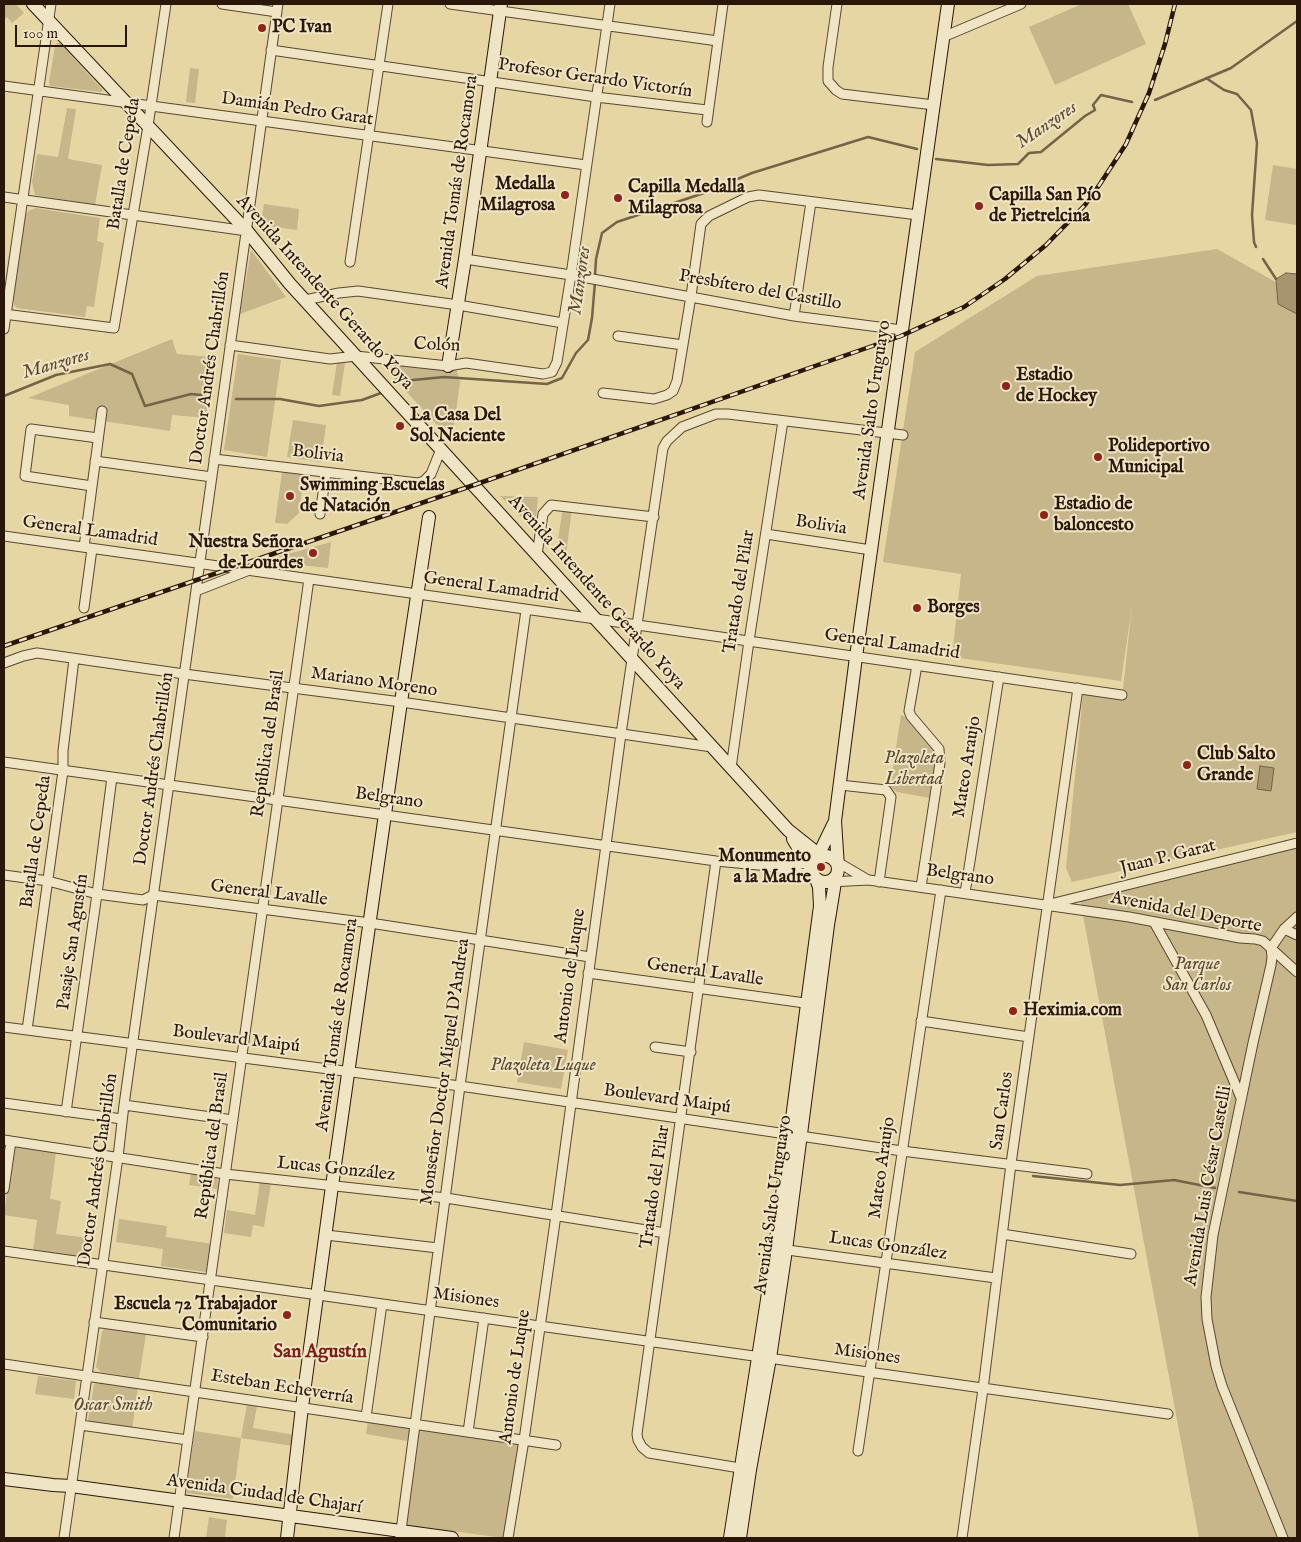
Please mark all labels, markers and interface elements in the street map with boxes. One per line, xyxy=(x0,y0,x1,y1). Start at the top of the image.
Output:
scale bar xyxy=(18,15,130,47)
place label: PC Ivan xyxy=(272,17,332,39)
marker: PC Ivan xyxy=(256,22,268,34)
text: 100 m xyxy=(23,24,58,43)
street label: Profesor Gerardo Victorín xyxy=(497,55,693,103)
street label: Avenida Tomás de Rocamora xyxy=(432,74,484,290)
street label: Damián Pedro Garat xyxy=(220,89,374,131)
street label: Batalla de Cepeda xyxy=(104,96,146,232)
water label: Manzores xyxy=(1012,97,1082,155)
place label: Medalla Milagrosa xyxy=(480,174,555,216)
place label: Capilla Medalla Milagrosa xyxy=(628,177,745,220)
place label: Capilla San Pío de Pietrelcina xyxy=(989,185,1101,228)
marker: Medalla Milagrosa xyxy=(559,189,571,201)
street label: Avenida Intendente Gerardo Yoya xyxy=(231,191,417,395)
marker: Capilla Medalla Milagrosa xyxy=(612,192,624,204)
marker: Capilla San Pío de Pietrelcina xyxy=(973,200,985,212)
water label: Manzores xyxy=(565,245,597,317)
street label: Presbítero del Castillo xyxy=(677,266,843,316)
street label: Doctor Andrés Chabrillón xyxy=(187,270,235,466)
street label: Avenida Salto Uruguayo xyxy=(850,319,896,501)
street label: Colón xyxy=(413,334,461,358)
water label: Manzores xyxy=(20,345,92,385)
place label: Estadio de Hockey xyxy=(1016,365,1097,408)
marker: Estadio de Hockey xyxy=(1000,380,1012,392)
place label: La Casa Del Sol Naciente xyxy=(410,405,505,448)
marker: La Casa Del Sol Naciente xyxy=(394,420,406,432)
place label: Polideportivo Municipal xyxy=(1108,436,1210,478)
street label: Bolivia xyxy=(291,441,345,469)
marker: Polideportivo Municipal xyxy=(1092,451,1104,463)
place label: Swimming Escuelas de Natación xyxy=(300,475,445,518)
marker: Swimming Escuelas de Natación xyxy=(284,490,296,502)
street label: Avenida Intendente Gerardo Yoya xyxy=(503,491,689,695)
place label: Estadio de baloncesto xyxy=(1054,494,1134,536)
marker: Estadio de baloncesto xyxy=(1038,509,1050,521)
street label: Bolivia xyxy=(794,511,848,541)
street label: General Lamadrid xyxy=(21,512,159,552)
street label: Tratado del Pilar xyxy=(720,529,760,655)
place label: Nuestra Señora de Lourdes xyxy=(188,532,303,574)
marker: Nuestra Señora de Lourdes xyxy=(307,547,319,559)
street label: General Lamadrid xyxy=(422,568,560,608)
place label: Borges xyxy=(927,597,980,619)
marker: Borges xyxy=(911,602,923,614)
street label: General Lamadrid xyxy=(823,625,961,665)
street label: Mariano Moreno xyxy=(309,663,439,703)
street label: República del Brasil xyxy=(248,669,290,819)
street label: Doctor Andrés Chabrillón xyxy=(131,671,179,867)
street label: Mateo Araujo xyxy=(949,715,987,819)
place label: Club Salto Grande xyxy=(1197,744,1275,786)
park label: Plazoleta Libertad xyxy=(884,748,944,791)
marker: Club Salto Grande xyxy=(1181,759,1193,771)
street label: Batalla de Cepeda xyxy=(17,774,57,910)
street label: Belgrano xyxy=(354,784,424,814)
street label: Juan P. Garat xyxy=(1118,836,1218,880)
place label: Monumento a la Madre xyxy=(718,846,811,889)
marker: Monumento a la Madre xyxy=(815,861,827,873)
street label: Belgrano xyxy=(925,861,995,891)
street label: Pasaje San Agustín xyxy=(54,872,94,1012)
street label: General Lavalle xyxy=(209,876,329,912)
street label: Avenida del Deporte xyxy=(1109,888,1263,938)
street label: Antonio de Luque xyxy=(551,907,591,1045)
street label: Avenida Tomás de Rocamora xyxy=(312,917,364,1133)
street label: Monseñor Doctor Miguel D'Andrea xyxy=(417,937,475,1207)
street label: General Lavalle xyxy=(645,954,765,992)
park label: Parque San Carlos xyxy=(1163,954,1231,996)
place label: Heximia.com xyxy=(1023,1000,1122,1022)
marker: Heximia.com xyxy=(1007,1005,1019,1017)
street label: Boulevard Maipú xyxy=(171,1021,301,1059)
park label: Plazoleta Luque xyxy=(490,1055,596,1077)
street label: República del Brasil xyxy=(192,1071,234,1221)
street label: San Carlos xyxy=(987,1071,1019,1151)
street label: Doctor Andrés Chabrillón xyxy=(75,1072,123,1268)
street label: Boulevard Maipú xyxy=(602,1080,732,1120)
street label: Avenida Luis César Castelli xyxy=(1181,1084,1237,1288)
street label: Avenida Salto Uruguayo xyxy=(751,1114,797,1296)
street label: Mateo Araujo xyxy=(865,1116,901,1220)
street label: Tratado del Pilar xyxy=(637,1124,675,1250)
street label: Lucas González xyxy=(276,1153,396,1187)
street label: Lucas González xyxy=(828,1228,948,1266)
street label: Misiones xyxy=(432,1284,500,1314)
place label: Escuela 72 Trabajador Comunitario xyxy=(114,1294,277,1336)
street label: Antonio de Luque xyxy=(496,1308,536,1446)
marker: Escuela 72 Trabajador Comunitario xyxy=(281,1309,293,1321)
street label: Misiones xyxy=(833,1340,901,1370)
district label: San Agustín xyxy=(273,1342,367,1364)
street label: Esteban Echeverría xyxy=(209,1366,355,1410)
park label: Oscar Smith xyxy=(73,1395,153,1417)
street label: Avenida Ciudad de Chajarí xyxy=(165,1471,363,1519)

